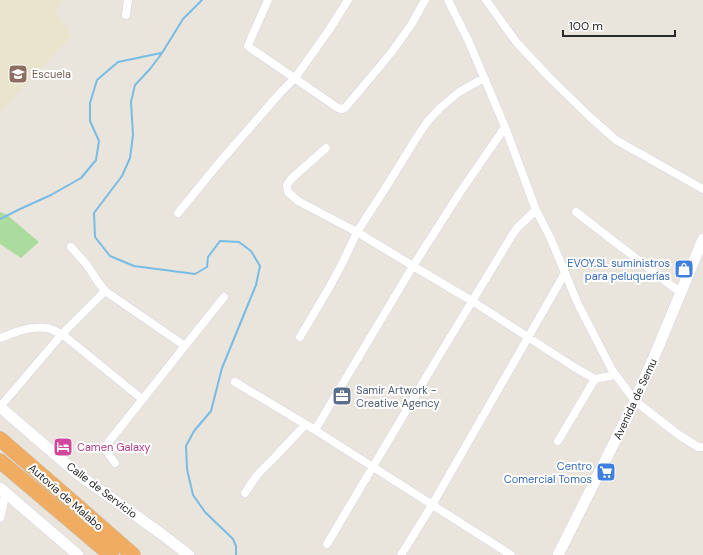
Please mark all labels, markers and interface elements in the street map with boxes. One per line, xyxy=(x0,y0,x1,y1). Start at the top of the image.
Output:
scale bar xyxy=(563,12,675,38)
text: 100 m xyxy=(569,18,603,34)
school or university icon: Escuela xyxy=(7,63,29,85)
place label: Escuela xyxy=(32,67,71,81)
place label: EVOY.SL suministros para peluquerías xyxy=(567,256,670,283)
shop icon: EVOY.SL suministros para peluquerías xyxy=(673,258,695,280)
street label: Avenida de Semu xyxy=(610,356,660,442)
place label: Samir Artwork - Creative Agency xyxy=(356,383,440,410)
office icon: Samir Artwork - Creative Agency xyxy=(331,385,353,407)
hotel icon: Camen Galaxy xyxy=(52,436,74,458)
place label: Camen Galaxy xyxy=(77,440,151,454)
street label: Calle de Servicio xyxy=(64,459,140,521)
place label: Centro Comercial Tomos xyxy=(504,459,592,486)
street label: Autovía de Malabo xyxy=(26,461,106,533)
supermarket icon: Centro Comercial Tomos xyxy=(595,461,617,483)

